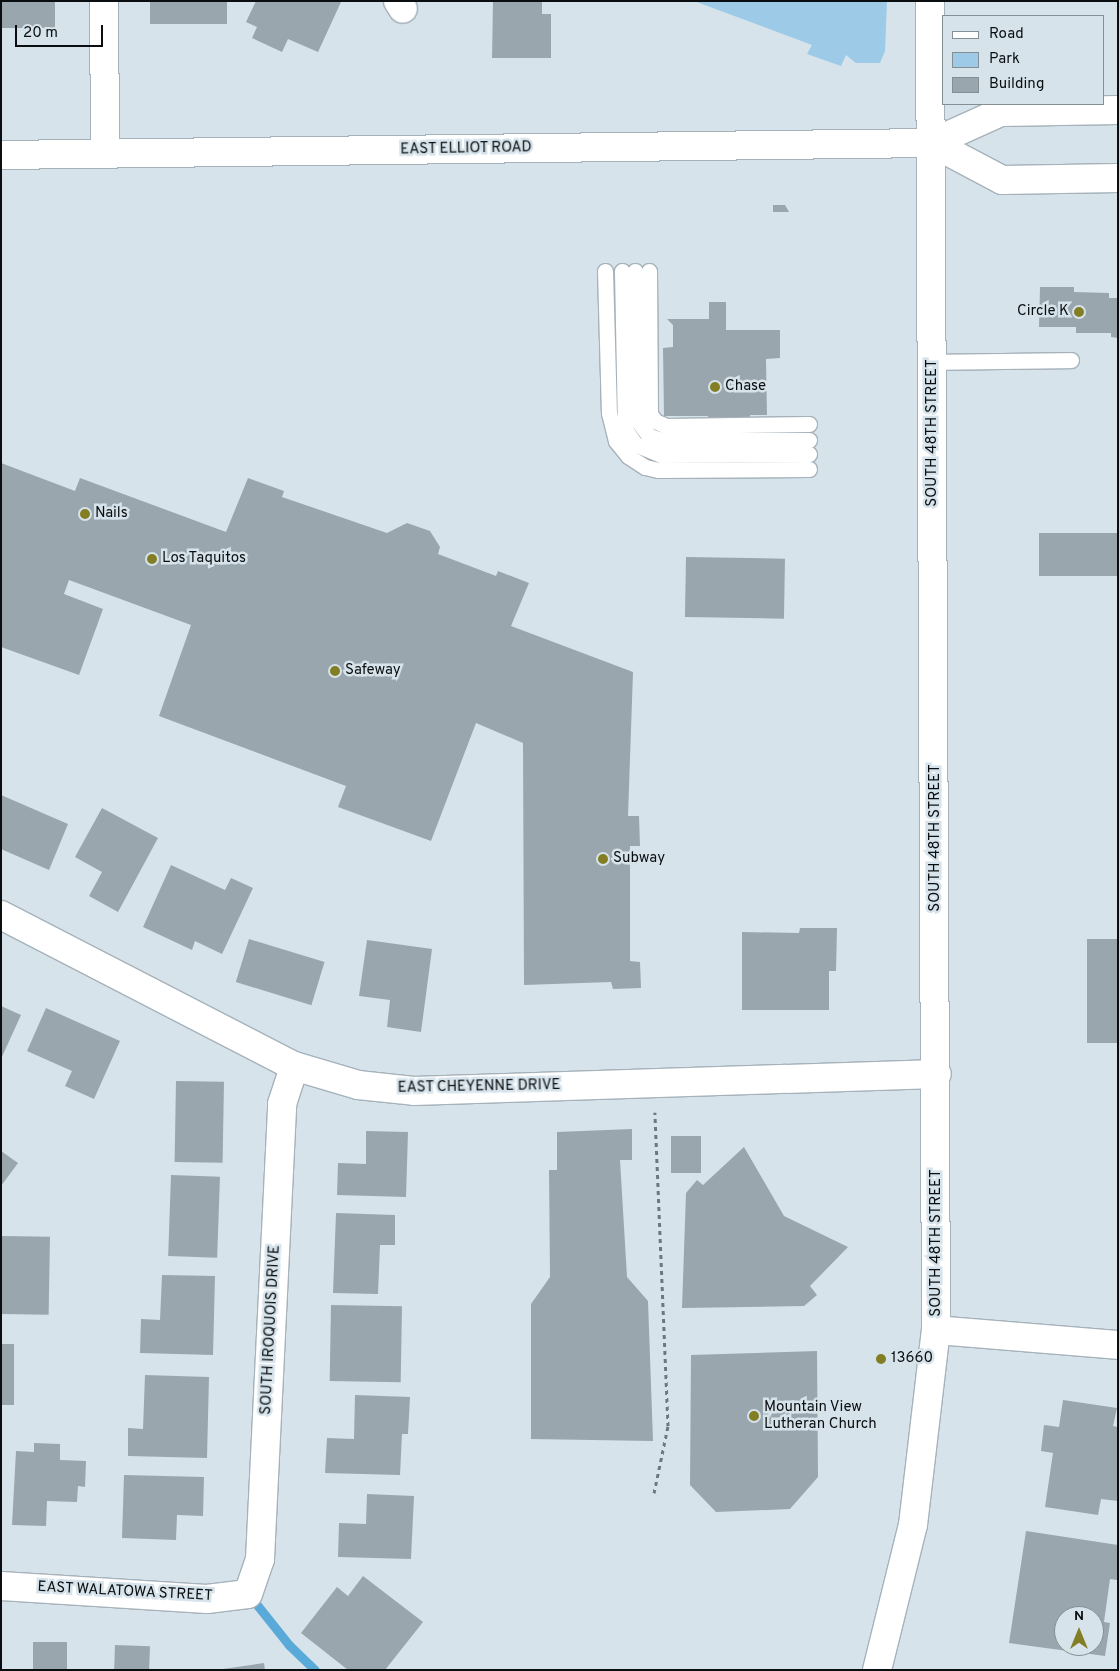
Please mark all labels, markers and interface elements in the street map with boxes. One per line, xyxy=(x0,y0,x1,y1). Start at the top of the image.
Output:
scale bar xyxy=(18,15,105,47)
legend xyxy=(942,15,1104,105)
text: 20 m xyxy=(23,24,58,43)
text: Road xyxy=(989,25,1024,44)
text: Park xyxy=(989,50,1020,69)
text: Building xyxy=(989,75,1044,94)
street label: EAST ELLIOT ROAD xyxy=(400,139,532,159)
place label: Circle K xyxy=(1017,303,1069,321)
marker: Circle K xyxy=(1073,306,1085,318)
street label: SOUTH 48TH STREET xyxy=(924,359,942,507)
place label: Chase xyxy=(725,378,766,396)
marker: Chase xyxy=(709,381,721,393)
place label: Nails xyxy=(95,505,128,523)
marker: Nails xyxy=(79,508,91,520)
place label: Los Taquitos xyxy=(162,550,247,568)
marker: Los Taquitos xyxy=(146,553,158,565)
place label: Safeway xyxy=(345,662,401,680)
marker: Safeway xyxy=(329,665,341,677)
street label: SOUTH 48TH STREET xyxy=(927,764,945,912)
place label: Subway xyxy=(613,850,665,868)
marker: Subway xyxy=(597,853,609,865)
street label: EAST CHEYENNE DRIVE xyxy=(397,1077,561,1097)
street label: SOUTH 48TH STREET xyxy=(928,1169,946,1317)
street label: SOUTH IROQUOIS DRIVE xyxy=(258,1245,284,1415)
place label: 13660 xyxy=(891,1350,933,1368)
marker: 13660 xyxy=(875,1353,887,1365)
place label: Mountain View Lutheran Church xyxy=(764,1398,877,1433)
marker: Mountain View Lutheran Church xyxy=(748,1410,760,1422)
street label: EAST WALATOWA STREET xyxy=(36,1578,214,1606)
north arrow xyxy=(1054,1606,1104,1656)
text: N xyxy=(1074,1608,1084,1625)

